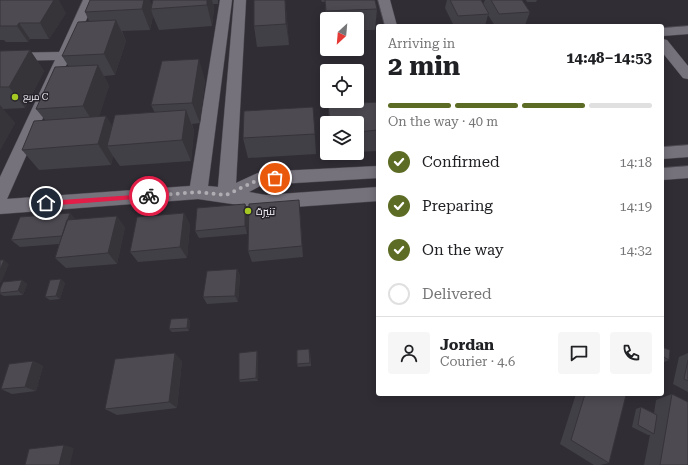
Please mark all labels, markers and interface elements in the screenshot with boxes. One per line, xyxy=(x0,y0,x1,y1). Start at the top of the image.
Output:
north arrow xyxy=(320,12,364,56)
map controls xyxy=(320,12,364,160)
text: Arriving in xyxy=(388,36,455,51)
text: 14:48–14:53 xyxy=(566,49,652,67)
text: 2 min xyxy=(388,51,460,81)
button: locate xyxy=(320,64,364,108)
marker: مربع C xyxy=(10,92,20,102)
place label: مربع C xyxy=(23,92,49,103)
text: On the way · 40 m xyxy=(388,114,498,129)
button: layers xyxy=(320,116,364,160)
icon: check xyxy=(388,151,410,173)
text: Confirmed xyxy=(422,153,500,171)
text: 14:18 xyxy=(620,155,652,170)
pin xyxy=(258,161,292,195)
icon: bag xyxy=(264,167,286,189)
courier xyxy=(129,176,169,216)
icon: bike xyxy=(138,185,160,207)
pin xyxy=(29,186,63,220)
icon: home xyxy=(35,192,57,214)
icon: check xyxy=(388,195,410,217)
text: Preparing xyxy=(422,197,493,215)
text: 14:19 xyxy=(620,199,652,214)
place label: تنيرة xyxy=(256,205,275,218)
marker: تنيرة xyxy=(243,206,253,216)
icon: check xyxy=(388,239,410,261)
text: On the way xyxy=(422,241,504,259)
text: 14:32 xyxy=(620,243,652,258)
text: Delivered xyxy=(422,285,492,303)
button: person xyxy=(388,332,430,374)
button: chat xyxy=(558,332,600,374)
button: phone xyxy=(610,332,652,374)
text: Jordan xyxy=(440,336,494,354)
text: Courier · 4.6 xyxy=(440,354,515,369)

